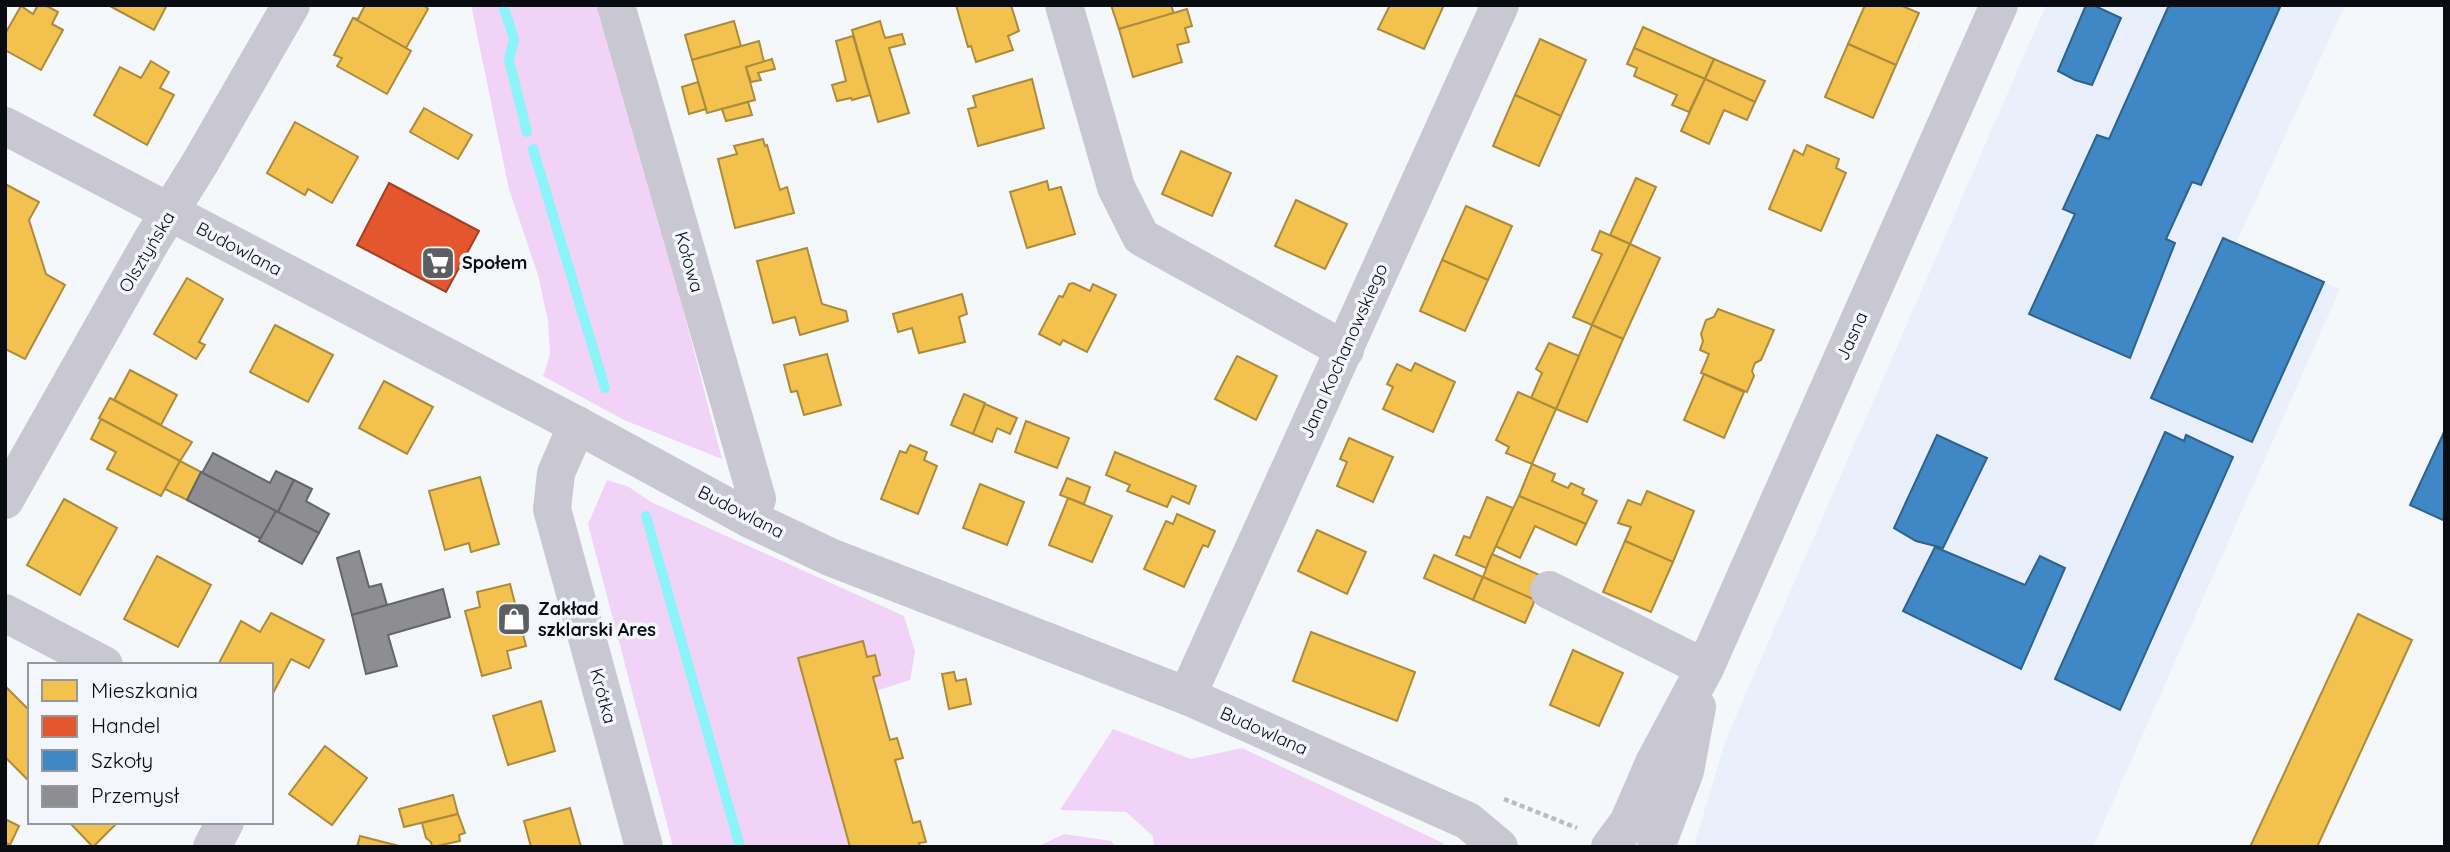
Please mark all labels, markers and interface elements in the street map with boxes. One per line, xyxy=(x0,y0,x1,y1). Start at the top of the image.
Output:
street label: Olsztyńska xyxy=(113,207,180,297)
street label: Budowlana xyxy=(192,216,286,281)
street label: Kołowa xyxy=(670,229,709,295)
supermarket icon: Społem xyxy=(419,244,457,282)
place label: Społem xyxy=(462,251,527,274)
street label: Jana Kochanowskiego xyxy=(1295,260,1392,442)
street label: Jasna xyxy=(1831,308,1872,364)
street label: Budowlana xyxy=(694,480,788,543)
place label: Zakład szklarski Ares xyxy=(538,597,656,641)
shop icon: Zakład szklarski Ares xyxy=(495,600,533,638)
legend xyxy=(28,663,273,824)
street label: Krótka xyxy=(585,666,622,726)
text: Mieszkania xyxy=(91,677,198,703)
street label: Budowlana xyxy=(1217,701,1312,760)
text: Handel xyxy=(91,712,160,738)
text: Szkoły xyxy=(91,747,153,773)
text: Przemysł xyxy=(91,782,180,808)

